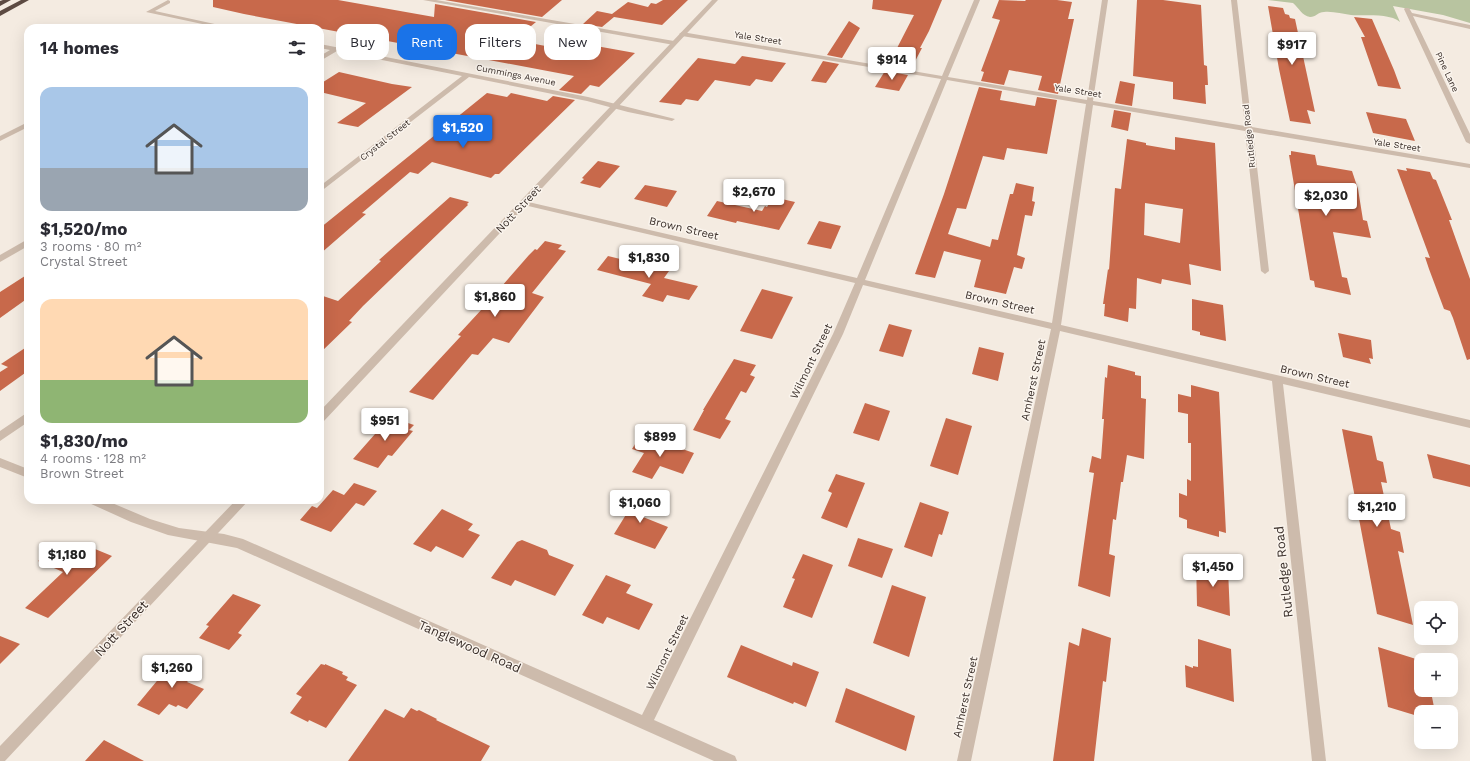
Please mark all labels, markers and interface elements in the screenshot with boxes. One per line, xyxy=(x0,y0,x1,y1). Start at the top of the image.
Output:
chip: Buy xyxy=(336,24,389,60)
chip: Rent xyxy=(397,24,457,60)
chip: Filters xyxy=(465,24,536,60)
chip: New xyxy=(544,24,601,60)
street label: Yale Street xyxy=(734,29,782,47)
pin: $917 xyxy=(1268,32,1316,66)
icon: filters xyxy=(286,37,308,59)
text: $917 xyxy=(1277,37,1307,52)
text: 14 homes xyxy=(40,38,119,58)
pin: $914 xyxy=(868,47,916,81)
street label: Pine Lane xyxy=(1433,50,1461,94)
text: $914 xyxy=(877,52,907,67)
street label: Cummings Avenue xyxy=(475,62,557,88)
street label: Yale Street xyxy=(1054,82,1102,100)
street label: Rutledge Road xyxy=(1241,104,1257,168)
icon: home xyxy=(138,113,210,185)
pin: $1,520 xyxy=(430,115,496,149)
street label: Crystal Street xyxy=(358,117,412,163)
text: $1,520 xyxy=(442,120,484,135)
street label: Yale Street xyxy=(1373,136,1421,154)
pin: $2,670 xyxy=(721,179,787,213)
street label: Nott Street xyxy=(493,183,544,236)
pin: $2,030 xyxy=(1293,183,1359,217)
text: $2,670 xyxy=(732,184,776,199)
text: $2,030 xyxy=(1304,188,1348,203)
street label: Brown Street xyxy=(648,214,720,243)
text: $1,520/mo xyxy=(40,219,127,239)
text: 3 rooms · 80 m² xyxy=(40,239,141,254)
pin: $1,830 xyxy=(616,245,682,279)
text: $1,830 xyxy=(628,250,670,265)
text: Crystal Street xyxy=(40,254,128,269)
pin: $1,860 xyxy=(462,284,528,318)
street label: Brown Street xyxy=(964,288,1036,317)
text: $1,860 xyxy=(474,289,516,304)
street label: Wilmont Street xyxy=(788,321,835,401)
icon: home xyxy=(138,325,210,397)
street label: Amherst Street xyxy=(1019,338,1048,422)
street label: Brown Street xyxy=(1279,362,1351,391)
pin: $951 xyxy=(361,408,409,442)
text: $951 xyxy=(370,413,400,428)
pin: $899 xyxy=(636,424,684,458)
text: $899 xyxy=(644,429,676,444)
text: $1,830/mo xyxy=(40,431,128,451)
text: 4 rooms · 128 m² xyxy=(40,451,146,466)
text: Brown Street xyxy=(40,466,124,481)
pin: $1,060 xyxy=(607,490,673,524)
pin: $1,210 xyxy=(1344,494,1410,528)
text: $1,060 xyxy=(619,495,661,510)
text: $1,210 xyxy=(1357,499,1397,514)
street label: Rutledge Road xyxy=(1271,525,1296,619)
pin: $1,180 xyxy=(34,542,100,576)
text: $1,180 xyxy=(48,547,86,562)
pin: $1,450 xyxy=(1180,554,1246,588)
text: $1,450 xyxy=(1192,559,1234,574)
street label: Nott Street xyxy=(92,597,151,659)
map controls xyxy=(1414,601,1458,749)
button: locate xyxy=(1414,601,1458,645)
street label: Wilmont Street xyxy=(644,612,691,692)
street label: Tanglewood Road xyxy=(416,617,523,676)
button: + xyxy=(1414,653,1458,697)
pin: $1,260 xyxy=(139,655,205,689)
street label: Amherst Street xyxy=(951,655,980,739)
text: $1,260 xyxy=(151,660,193,675)
button: − xyxy=(1414,705,1458,749)

